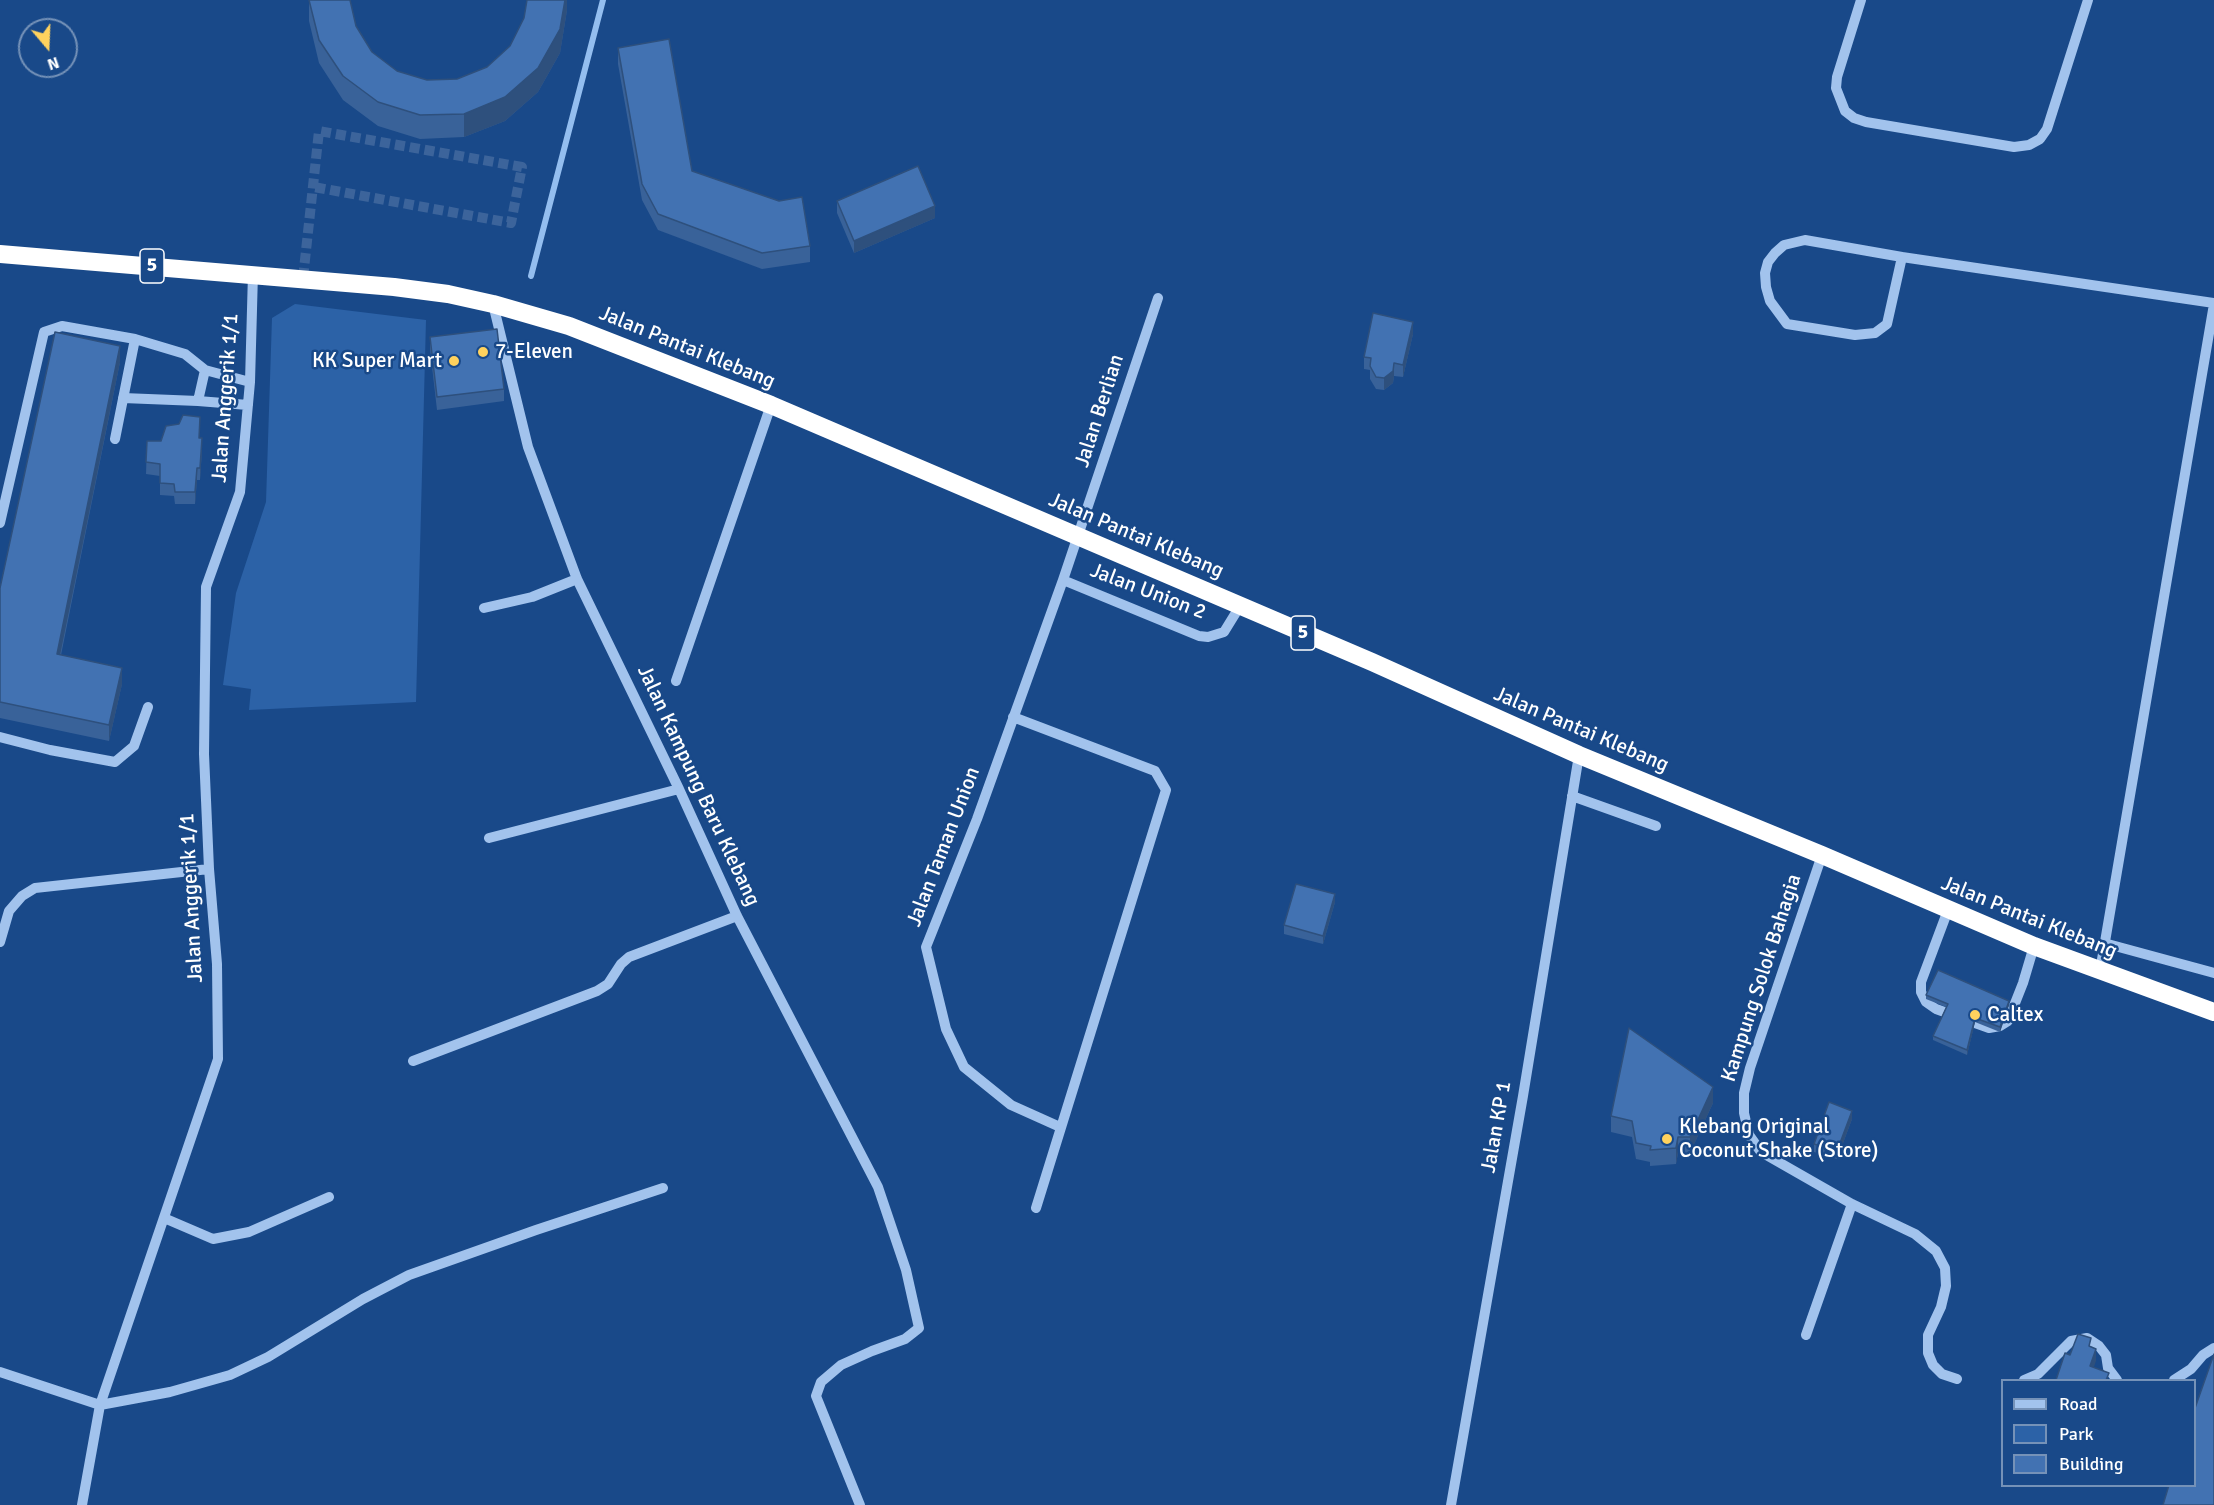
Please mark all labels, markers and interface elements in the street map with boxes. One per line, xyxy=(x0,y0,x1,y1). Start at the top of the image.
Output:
north arrow xyxy=(18,18,78,78)
text: N xyxy=(45,52,62,74)
road number: 5 xyxy=(140,249,164,283)
street label: Jalan Pantai Klebang xyxy=(595,301,779,395)
street label: Jalan Anggerik 1/1 xyxy=(208,312,244,484)
place label: 7-Eleven xyxy=(495,339,573,365)
marker: 7-Eleven xyxy=(476,345,490,359)
place label: KK Super Mart xyxy=(312,348,442,374)
street label: Jalan Berlian xyxy=(1070,351,1130,471)
marker: KK Super Mart xyxy=(447,354,461,368)
street label: Jalan Pantai Klebang xyxy=(1045,488,1227,584)
street label: Jalan Union 2 xyxy=(1087,558,1209,626)
road number: 5 xyxy=(1291,616,1315,650)
street label: Jalan Kampung Baru Klebang xyxy=(631,662,765,910)
street label: Jalan Pantai Klebang xyxy=(1490,682,1672,778)
street label: Jalan Taman Union xyxy=(902,764,986,930)
street label: Jalan Anggerik 1/1 xyxy=(175,813,209,983)
street label: Kampung Solok Bahagia xyxy=(1716,871,1808,1085)
street label: Jalan Pantai Klebang xyxy=(1937,871,2121,965)
place label: Caltex xyxy=(1987,1002,2043,1028)
marker: Caltex xyxy=(1968,1008,1982,1022)
street label: Jalan KP 1 xyxy=(1477,1079,1517,1175)
place label: Klebang Original Coconut Shake (Store) xyxy=(1679,1114,1879,1164)
marker: Klebang Original Coconut Shake (Store) xyxy=(1660,1132,1674,1146)
legend xyxy=(2001,1379,2196,1487)
text: Road xyxy=(2059,1393,2098,1415)
text: Park xyxy=(2059,1423,2094,1445)
text: Building xyxy=(2059,1453,2123,1475)

